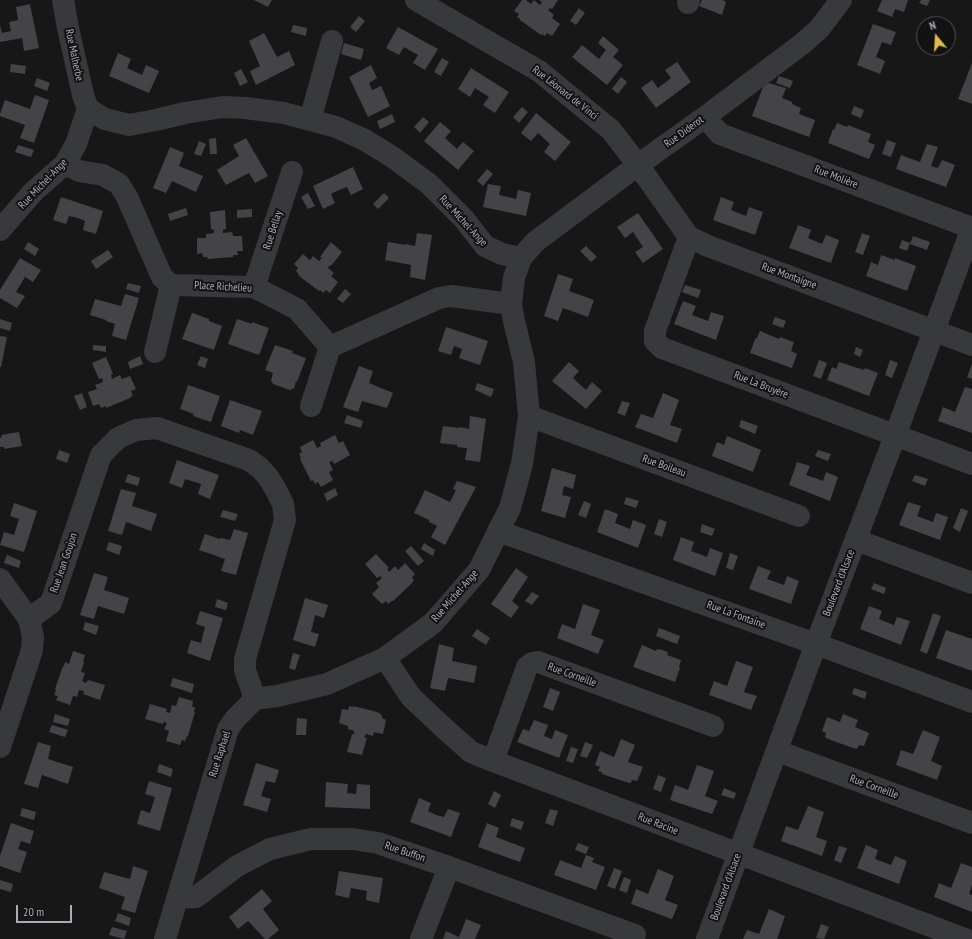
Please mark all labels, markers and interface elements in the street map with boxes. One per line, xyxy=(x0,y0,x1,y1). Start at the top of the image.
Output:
north arrow xyxy=(916,16,956,56)
text: N xyxy=(928,18,938,33)
street label: Rue Malherbe xyxy=(62,28,86,82)
street label: Rue Léonard de Vinci xyxy=(529,63,601,123)
street label: Rue Diderot xyxy=(662,113,706,151)
street label: Rue Michel-Ange xyxy=(16,156,70,212)
street label: Rue Molière xyxy=(812,163,860,191)
street label: Rue Michel-Ange xyxy=(436,193,490,249)
street label: Rue Bellay xyxy=(260,209,286,251)
street label: Rue Montaigne xyxy=(760,260,818,292)
street label: Place Richelieu xyxy=(194,279,252,295)
street label: Rue La Bruyére xyxy=(732,369,790,401)
street label: Rue Boileau xyxy=(640,452,688,480)
street label: Rue Jean Goujon xyxy=(48,531,80,595)
street label: Boulevard d'Alsace xyxy=(820,548,858,618)
street label: Rue Michel-Ange xyxy=(429,567,481,625)
street label: Rue La Fontaine xyxy=(705,598,767,632)
street label: Rue Corneille xyxy=(546,660,598,690)
street label: Rue Raphael xyxy=(206,729,234,779)
street label: Rue Corneille xyxy=(848,772,900,802)
street label: Rue Racine xyxy=(636,810,680,838)
street label: Rue Buffon xyxy=(383,839,427,865)
street label: Boulevard d'Alsace xyxy=(708,852,744,922)
scale bar xyxy=(18,897,74,923)
text: 20 m xyxy=(23,904,44,919)

